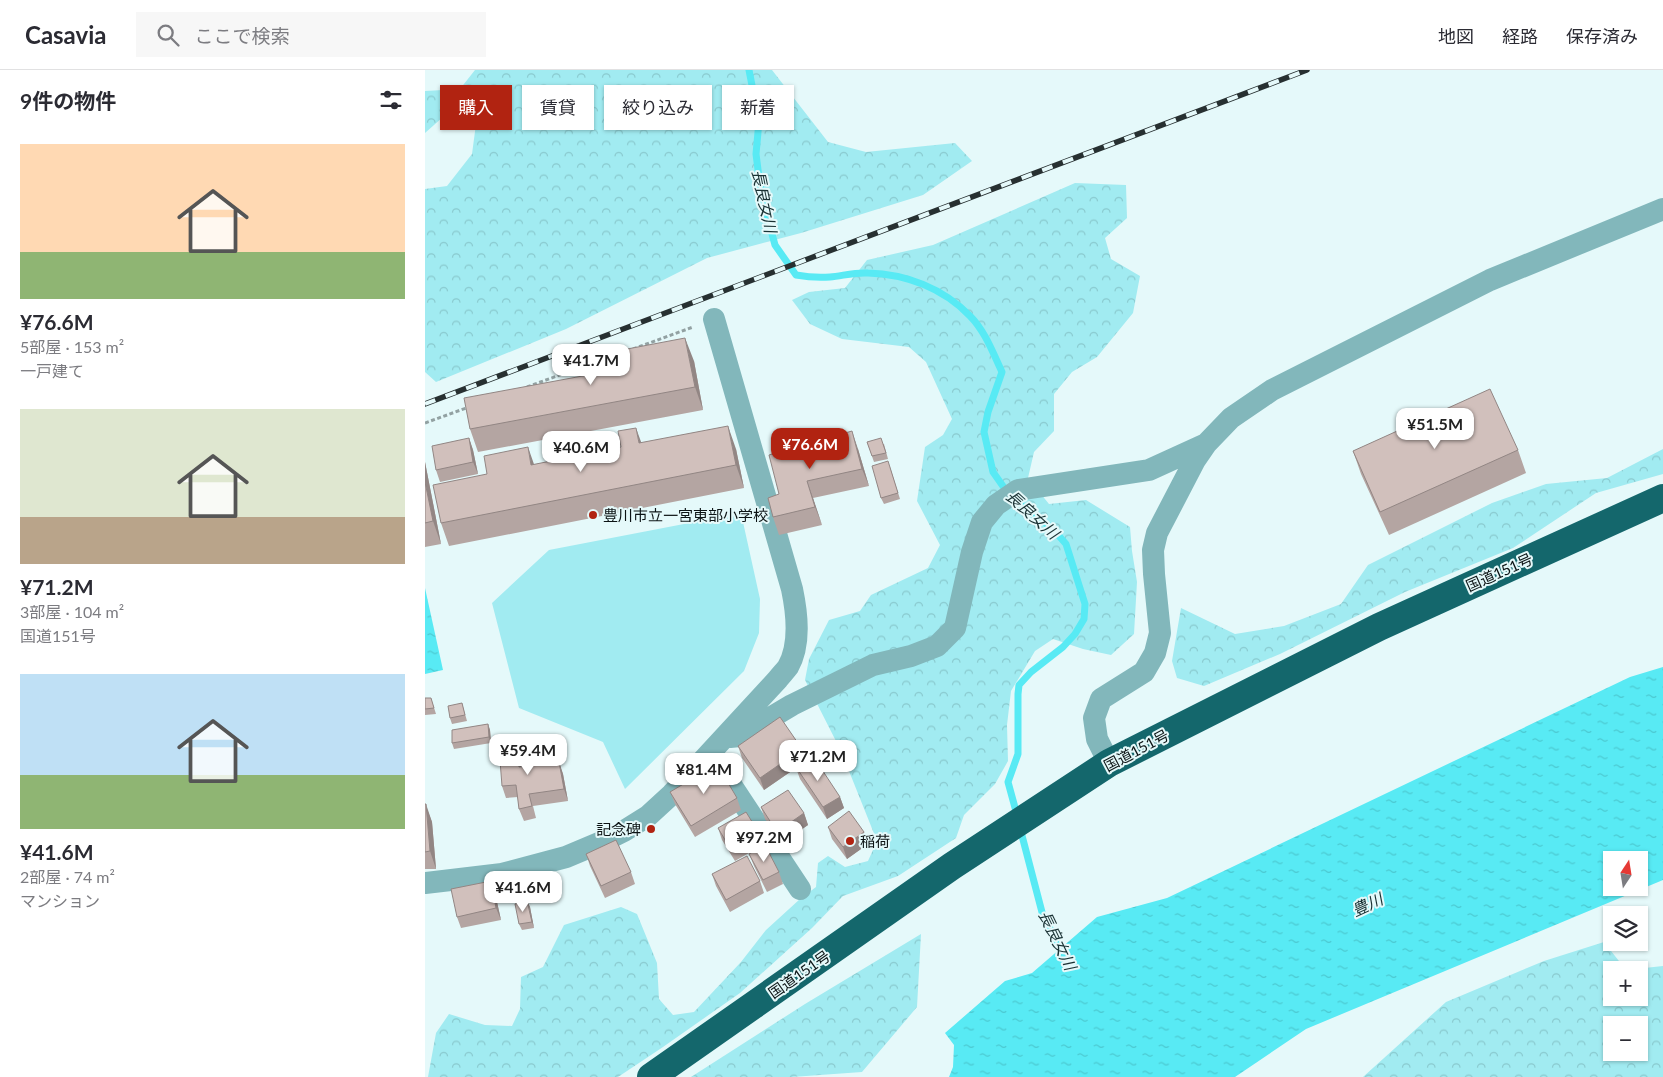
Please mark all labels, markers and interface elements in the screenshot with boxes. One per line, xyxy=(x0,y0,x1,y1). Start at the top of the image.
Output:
search box xyxy=(136,12,486,57)
text: Casavia xyxy=(25,20,106,49)
icon: search xyxy=(154,21,182,49)
text: ここで検索 xyxy=(194,24,289,47)
text: 地図 xyxy=(1438,25,1474,47)
text: 経路 xyxy=(1502,25,1538,47)
text: 保存済み xyxy=(1566,25,1638,47)
chip: 購入 xyxy=(440,85,512,130)
chip: 賃貸 xyxy=(522,85,594,130)
chip: 絞り込み xyxy=(604,85,712,130)
chip: 新着 xyxy=(722,85,794,130)
icon: filters xyxy=(377,86,405,114)
text: 9件の物件 xyxy=(20,88,116,113)
water label: 長良女川 xyxy=(749,168,781,236)
icon: home xyxy=(168,176,258,266)
text: ¥76.6M xyxy=(20,309,94,334)
text: 5部屋 · 153 m² xyxy=(20,337,124,356)
pin: ¥41.7M xyxy=(550,344,632,386)
text: ¥41.7M xyxy=(563,350,619,369)
text: 一戸建て xyxy=(20,361,84,380)
pin: ¥51.5M xyxy=(1394,408,1476,450)
text: ¥51.5M xyxy=(1407,414,1463,433)
pin: ¥76.6M xyxy=(769,428,851,470)
pin: ¥40.6M xyxy=(540,430,622,473)
text: ¥76.6M xyxy=(782,434,838,453)
text: ¥40.6M xyxy=(553,437,609,456)
icon: home xyxy=(168,441,258,531)
water label: 長良女川 xyxy=(1003,486,1065,544)
place label: 豊川市立一宮東部小学校 xyxy=(603,506,768,524)
marker: 豊川市立一宮東部小学校 xyxy=(587,509,599,521)
street label: 国道151号 xyxy=(1463,549,1535,595)
text: ¥71.2M xyxy=(20,574,94,599)
text: 3部屋 · 104 m² xyxy=(20,602,124,621)
text: 国道151号 xyxy=(20,626,96,645)
icon: home xyxy=(168,706,258,796)
street label: 国道151号 xyxy=(1100,725,1172,775)
pin: ¥59.4M xyxy=(487,734,569,776)
text: ¥59.4M xyxy=(500,740,556,759)
pin: ¥71.2M xyxy=(777,740,859,782)
text: ¥71.2M xyxy=(790,746,846,765)
pin: ¥81.4M xyxy=(663,752,745,795)
text: ¥81.4M xyxy=(676,759,732,778)
place label: 記念碑 xyxy=(596,820,641,838)
pin: ¥97.2M xyxy=(723,820,805,863)
marker: 記念碑 xyxy=(645,823,657,835)
text: ¥97.2M xyxy=(736,827,792,846)
place label: 稲荷 xyxy=(860,832,890,850)
marker: 稲荷 xyxy=(844,835,856,847)
text: ¥41.6M xyxy=(20,839,94,864)
north arrow xyxy=(1603,851,1647,896)
map controls xyxy=(1603,851,1648,1061)
text: 2部屋 · 74 m² xyxy=(20,867,115,886)
pin: ¥41.6M xyxy=(482,870,564,913)
text: ¥41.6M xyxy=(495,877,551,896)
water label: 豊川 xyxy=(1348,888,1387,919)
text: マンション xyxy=(20,891,100,910)
button: layers xyxy=(1603,906,1648,951)
water label: 長良女川 xyxy=(1035,907,1081,975)
street label: 国道151号 xyxy=(765,946,833,1002)
button: + xyxy=(1603,961,1648,1006)
button: − xyxy=(1603,1016,1648,1061)

